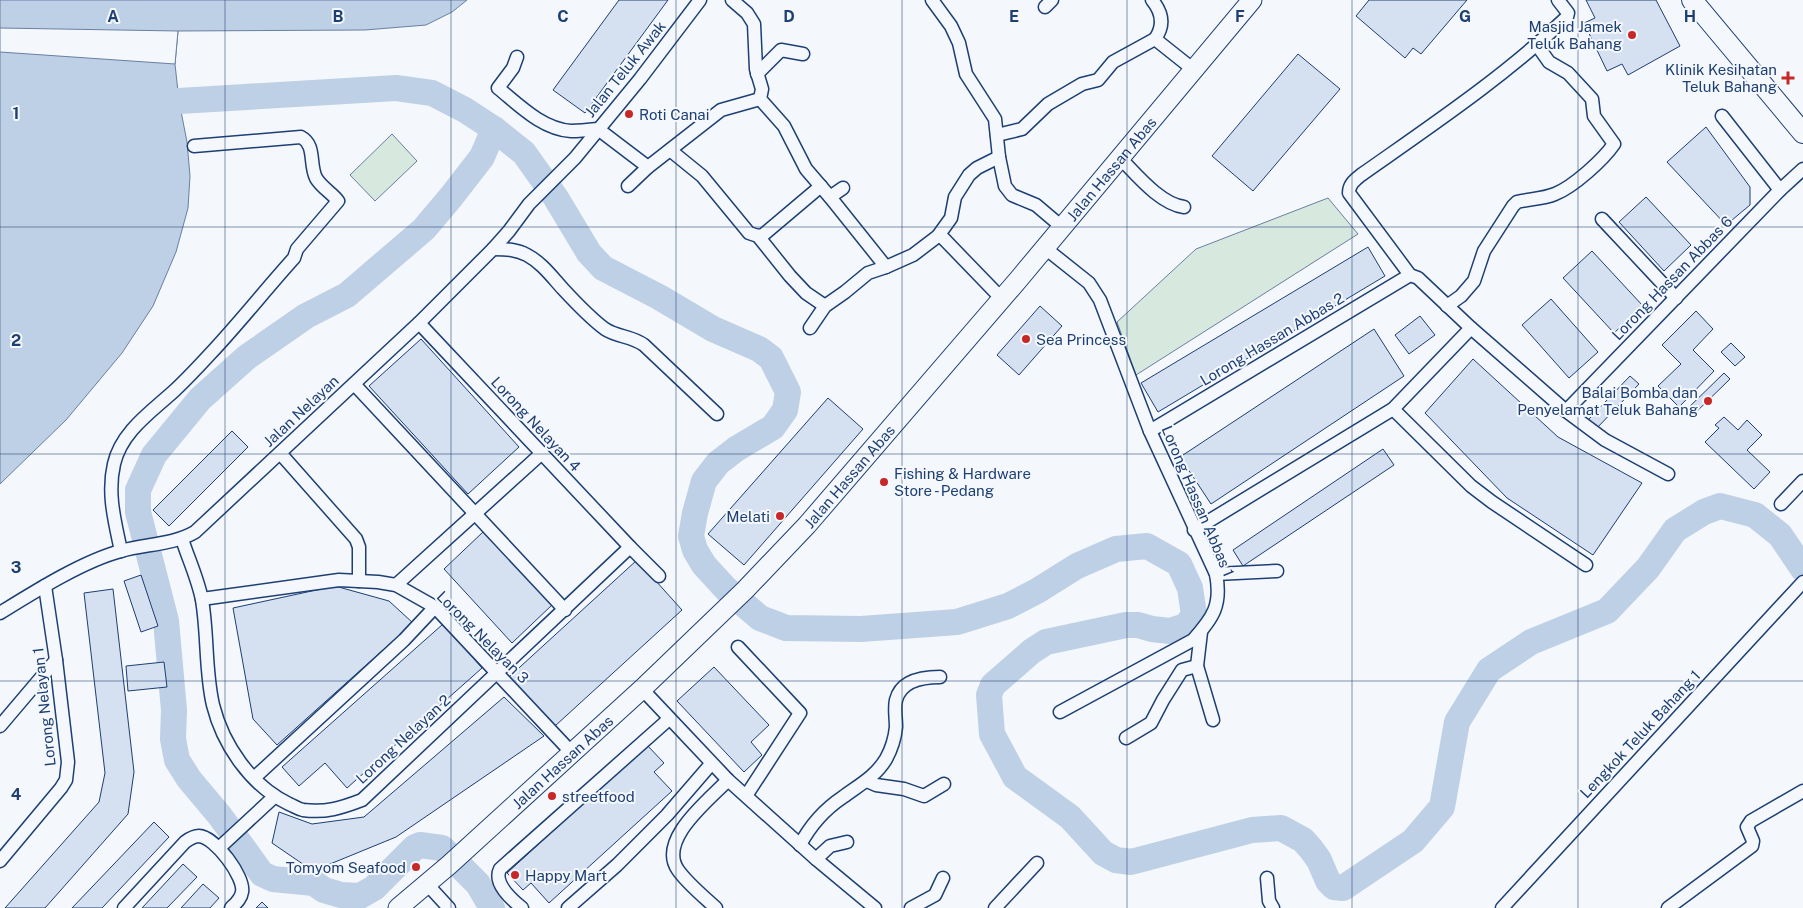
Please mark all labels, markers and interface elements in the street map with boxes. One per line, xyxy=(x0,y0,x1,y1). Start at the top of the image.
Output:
text: A xyxy=(107,7,119,26)
text: B xyxy=(333,7,344,26)
text: C xyxy=(557,7,569,26)
text: D xyxy=(783,7,795,26)
text: E xyxy=(1009,7,1019,26)
text: F xyxy=(1235,7,1245,26)
text: G xyxy=(1459,7,1471,26)
text: H xyxy=(1684,7,1696,26)
street label: Jalan Teluk Awak xyxy=(581,18,669,120)
place label: Masjid Jamek Teluk Bahang xyxy=(1527,18,1622,52)
marker: Masjid Jamek Teluk Bahang xyxy=(1626,29,1638,41)
place label: Klinik Kesihatan Teluk Bahang xyxy=(1665,61,1777,95)
marker: Klinik Kesihatan Teluk Bahang xyxy=(1781,71,1795,85)
text: 1 xyxy=(13,104,19,123)
place label: Roti Canai xyxy=(639,106,709,123)
marker: Roti Canai xyxy=(623,108,635,120)
street label: Jalan Hassan Abas xyxy=(1063,113,1159,224)
street label: Lorong Hassan Abbas 6 xyxy=(1608,213,1736,343)
street label: Lorong Hassan Abbas 2 xyxy=(1197,289,1347,389)
text: 2 xyxy=(11,331,21,350)
place label: Sea Princess xyxy=(1036,331,1126,348)
marker: Sea Princess xyxy=(1020,333,1032,345)
street label: Jalan Nelayan xyxy=(260,372,342,450)
street label: Lorong Nelayan 4 xyxy=(488,373,584,475)
place label: Balai Bomba dan Penyelamat Teluk Bahang xyxy=(1517,384,1698,418)
marker: Balai Bomba dan Penyelamat Teluk Bahang xyxy=(1702,395,1714,407)
street label: Jalan Hassan Abas xyxy=(800,421,898,531)
street label: Lorong Hassan Abbas 1 xyxy=(1159,423,1237,579)
place label: Fishing & Hardware Store - Pedang xyxy=(894,465,1031,499)
marker: Fishing & Hardware Store - Pedang xyxy=(878,476,890,488)
place label: Melati xyxy=(726,508,770,525)
marker: Melati xyxy=(774,510,786,522)
text: 3 xyxy=(11,558,21,577)
street label: Lorong Nelayan 3 xyxy=(434,588,532,686)
street label: Lorong Nelayan 1 xyxy=(29,647,59,767)
street label: Lengkok Teluk Bahang 1 xyxy=(1576,667,1704,801)
street label: Lorong Nelayan 2 xyxy=(352,691,454,787)
street label: Jalan Hassan Abas xyxy=(508,712,616,812)
text: 4 xyxy=(11,785,22,804)
place label: streetfood xyxy=(562,788,635,805)
marker: streetfood xyxy=(546,790,558,802)
place label: Tomyom Seafood xyxy=(286,859,406,876)
marker: Tomyom Seafood xyxy=(410,861,422,873)
place label: Happy Mart xyxy=(525,867,607,884)
marker: Happy Mart xyxy=(509,869,521,881)

